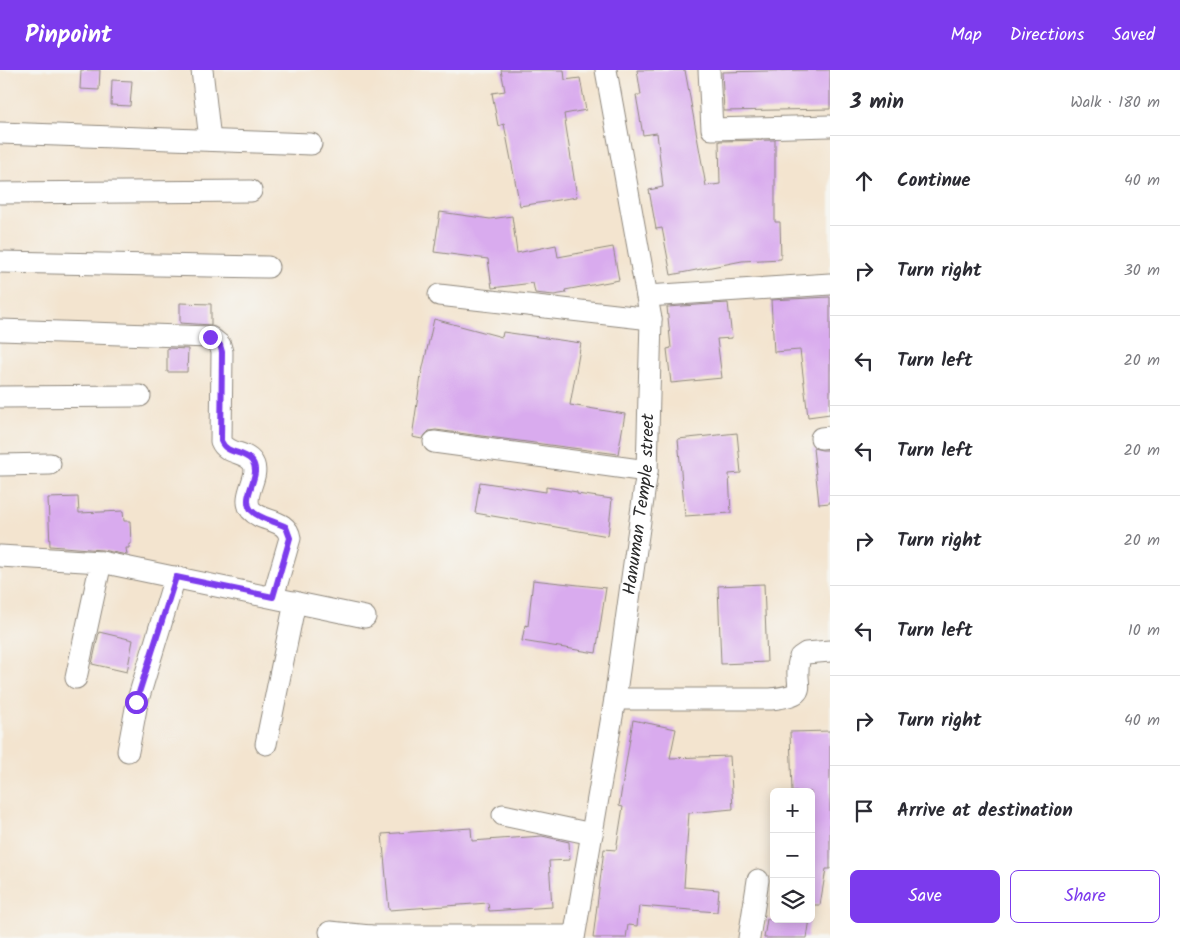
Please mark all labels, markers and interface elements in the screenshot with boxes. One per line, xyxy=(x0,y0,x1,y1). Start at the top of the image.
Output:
text: Pinpoint xyxy=(25,16,112,55)
text: Map xyxy=(950,21,982,50)
text: Directions xyxy=(1010,21,1084,50)
text: Saved xyxy=(1112,21,1155,50)
text: 3 min xyxy=(850,86,904,119)
text: Walk · 180 m xyxy=(1070,90,1160,115)
text: Continue xyxy=(897,166,970,196)
icon: ahead xyxy=(850,167,878,195)
text: 40 m xyxy=(1124,168,1160,193)
text: Turn right xyxy=(897,256,982,286)
icon: right xyxy=(850,257,878,285)
text: 30 m xyxy=(1124,258,1160,283)
route end xyxy=(199,326,222,349)
text: Turn left xyxy=(897,346,972,376)
icon: left xyxy=(850,347,878,375)
text: 20 m xyxy=(1124,348,1160,373)
street label: Hanuman Temple street xyxy=(615,412,663,597)
text: Turn left xyxy=(897,436,972,466)
icon: left xyxy=(850,437,878,465)
text: 20 m xyxy=(1124,438,1160,463)
text: Turn right xyxy=(897,526,982,556)
icon: right xyxy=(850,527,878,555)
text: 20 m xyxy=(1124,528,1160,553)
text: Turn left xyxy=(897,616,972,646)
icon: left xyxy=(850,617,878,645)
text: 10 m xyxy=(1128,618,1160,643)
route start xyxy=(125,691,148,714)
text: Turn right xyxy=(897,706,982,736)
icon: right xyxy=(850,707,878,735)
text: 40 m xyxy=(1124,708,1160,733)
map controls xyxy=(770,788,815,923)
button: + xyxy=(770,788,815,833)
text: Arrive at destination xyxy=(897,796,1073,826)
icon: arrive xyxy=(850,797,878,825)
button: − xyxy=(770,833,815,878)
button: Save xyxy=(850,870,1000,923)
button: Share xyxy=(1010,870,1160,923)
button: layers xyxy=(770,878,815,923)

